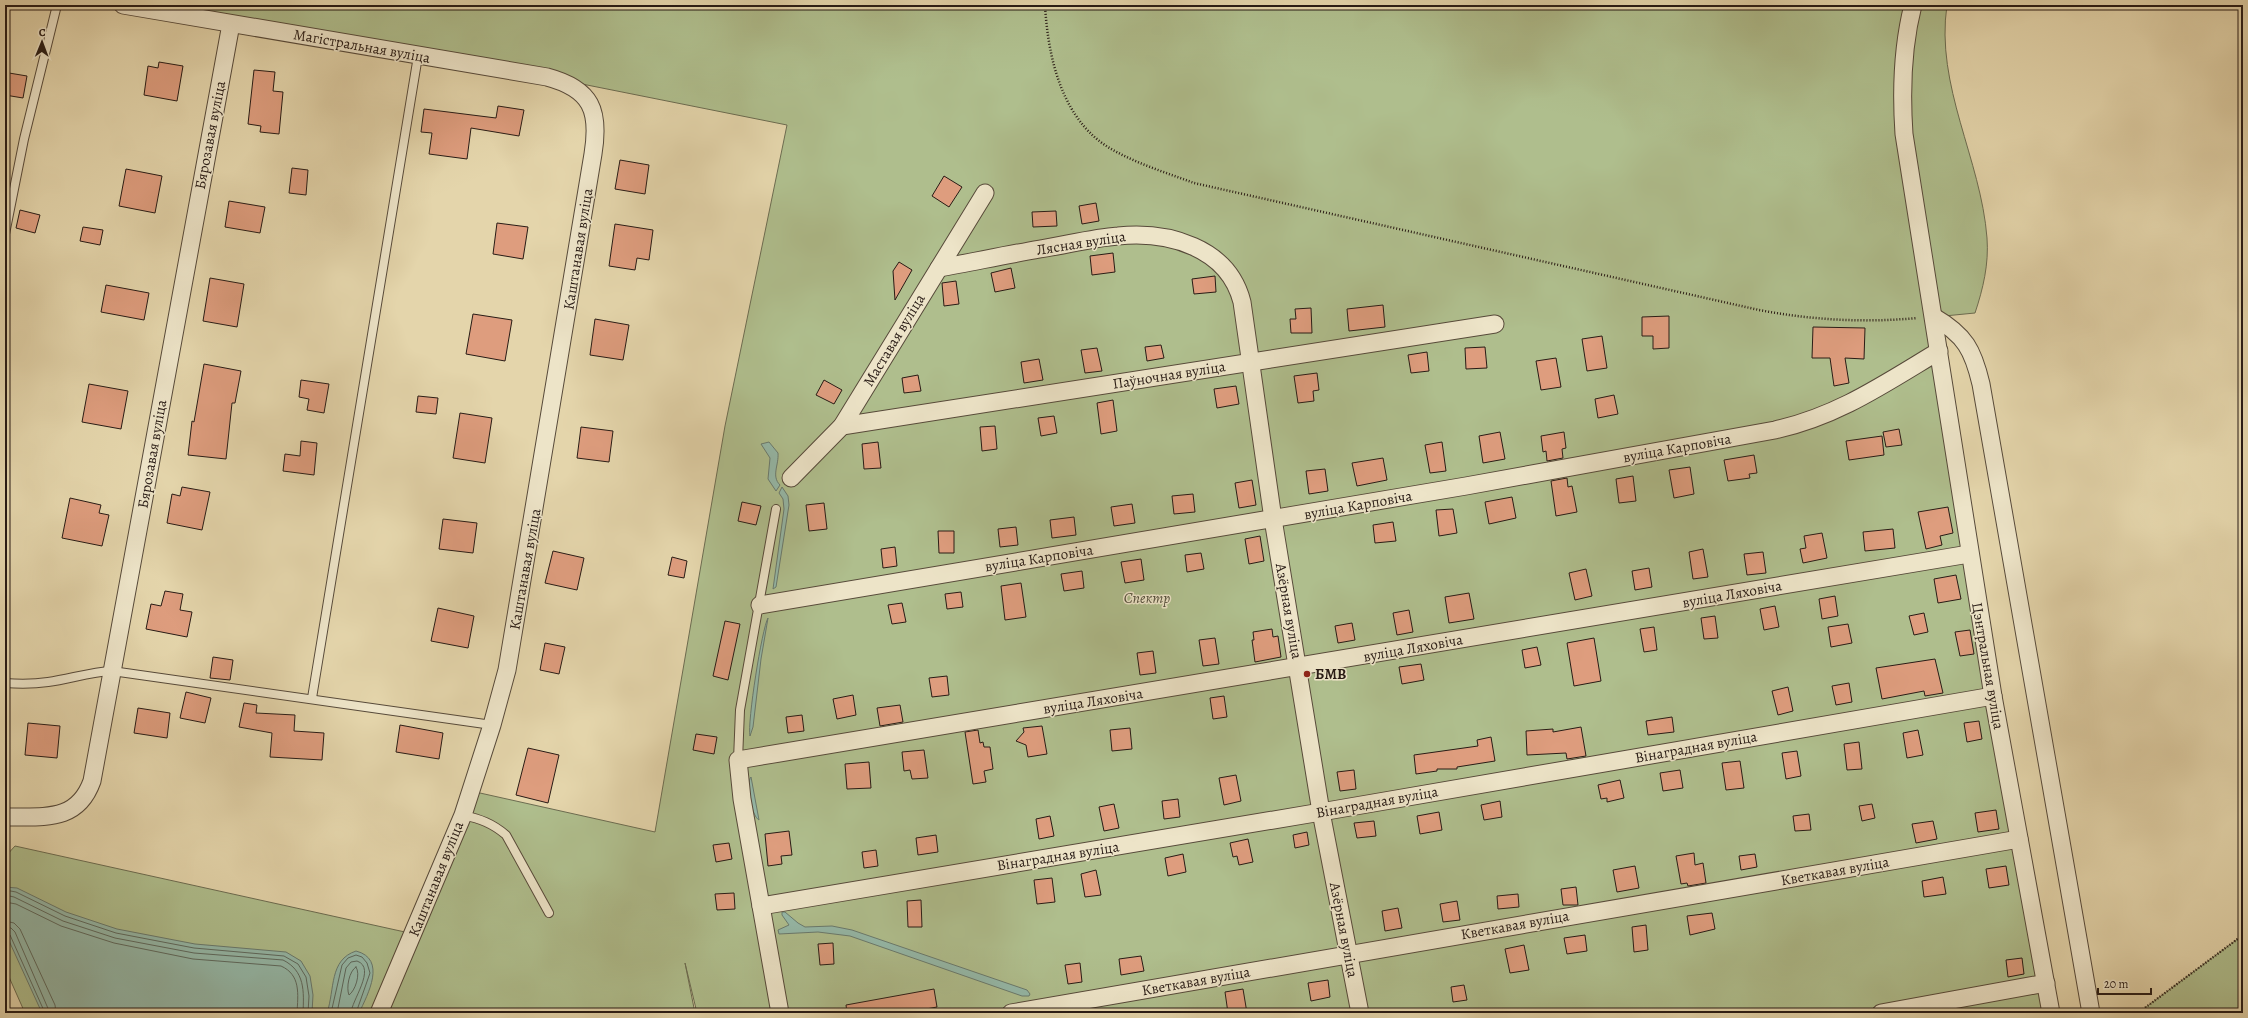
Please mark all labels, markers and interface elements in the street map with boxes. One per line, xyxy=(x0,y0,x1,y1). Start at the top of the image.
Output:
north arrow xyxy=(22,22,62,62)
street label: Магістральная вуліца xyxy=(292,24,432,68)
text: С xyxy=(39,25,46,40)
street label: Бярозавая вуліца xyxy=(190,79,230,191)
street label: Каштанавая вуліца xyxy=(559,187,598,311)
street label: Лясная вуліца xyxy=(1035,226,1127,260)
street label: Маставая вуліца xyxy=(858,290,930,390)
street label: Паўночная вуліца xyxy=(1111,356,1227,394)
street label: Бярозавая вуліца xyxy=(133,398,171,510)
street label: вуліца Карповіча xyxy=(1621,429,1733,467)
street label: вуліца Карповіча xyxy=(1302,486,1414,524)
street label: Каштанавая вуліца xyxy=(504,507,546,631)
street label: вуліца Карповіча xyxy=(983,540,1095,576)
street label: Азёрная вуліца xyxy=(1271,561,1307,660)
street label: вуліца Ляховіча xyxy=(1681,575,1784,613)
park label: Спектр xyxy=(1124,588,1170,608)
street label: Цэнтральная вуліца xyxy=(1967,601,2009,731)
street label: вуліца Ляховіча xyxy=(1362,629,1465,667)
place label: БМВ xyxy=(1315,664,1346,684)
marker: БМВ xyxy=(1302,669,1312,679)
street label: вуліца Ляховіча xyxy=(1042,683,1145,719)
street label: Вінаградная вуліца xyxy=(1633,726,1759,768)
street label: Вінаградная вуліца xyxy=(1314,781,1440,823)
street label: Каштанавая вуліца xyxy=(404,818,468,940)
street label: Вінаградная вуліца xyxy=(995,836,1121,876)
street label: Кветкавая вуліца xyxy=(1779,852,1891,890)
street label: Азёрная вуліца xyxy=(1325,880,1363,979)
street label: Кветкавая вуліца xyxy=(1459,906,1571,944)
street label: Кветкавая вуліца xyxy=(1140,962,1252,1000)
scale bar xyxy=(2098,970,2151,996)
text: 20 m xyxy=(2104,976,2128,992)

